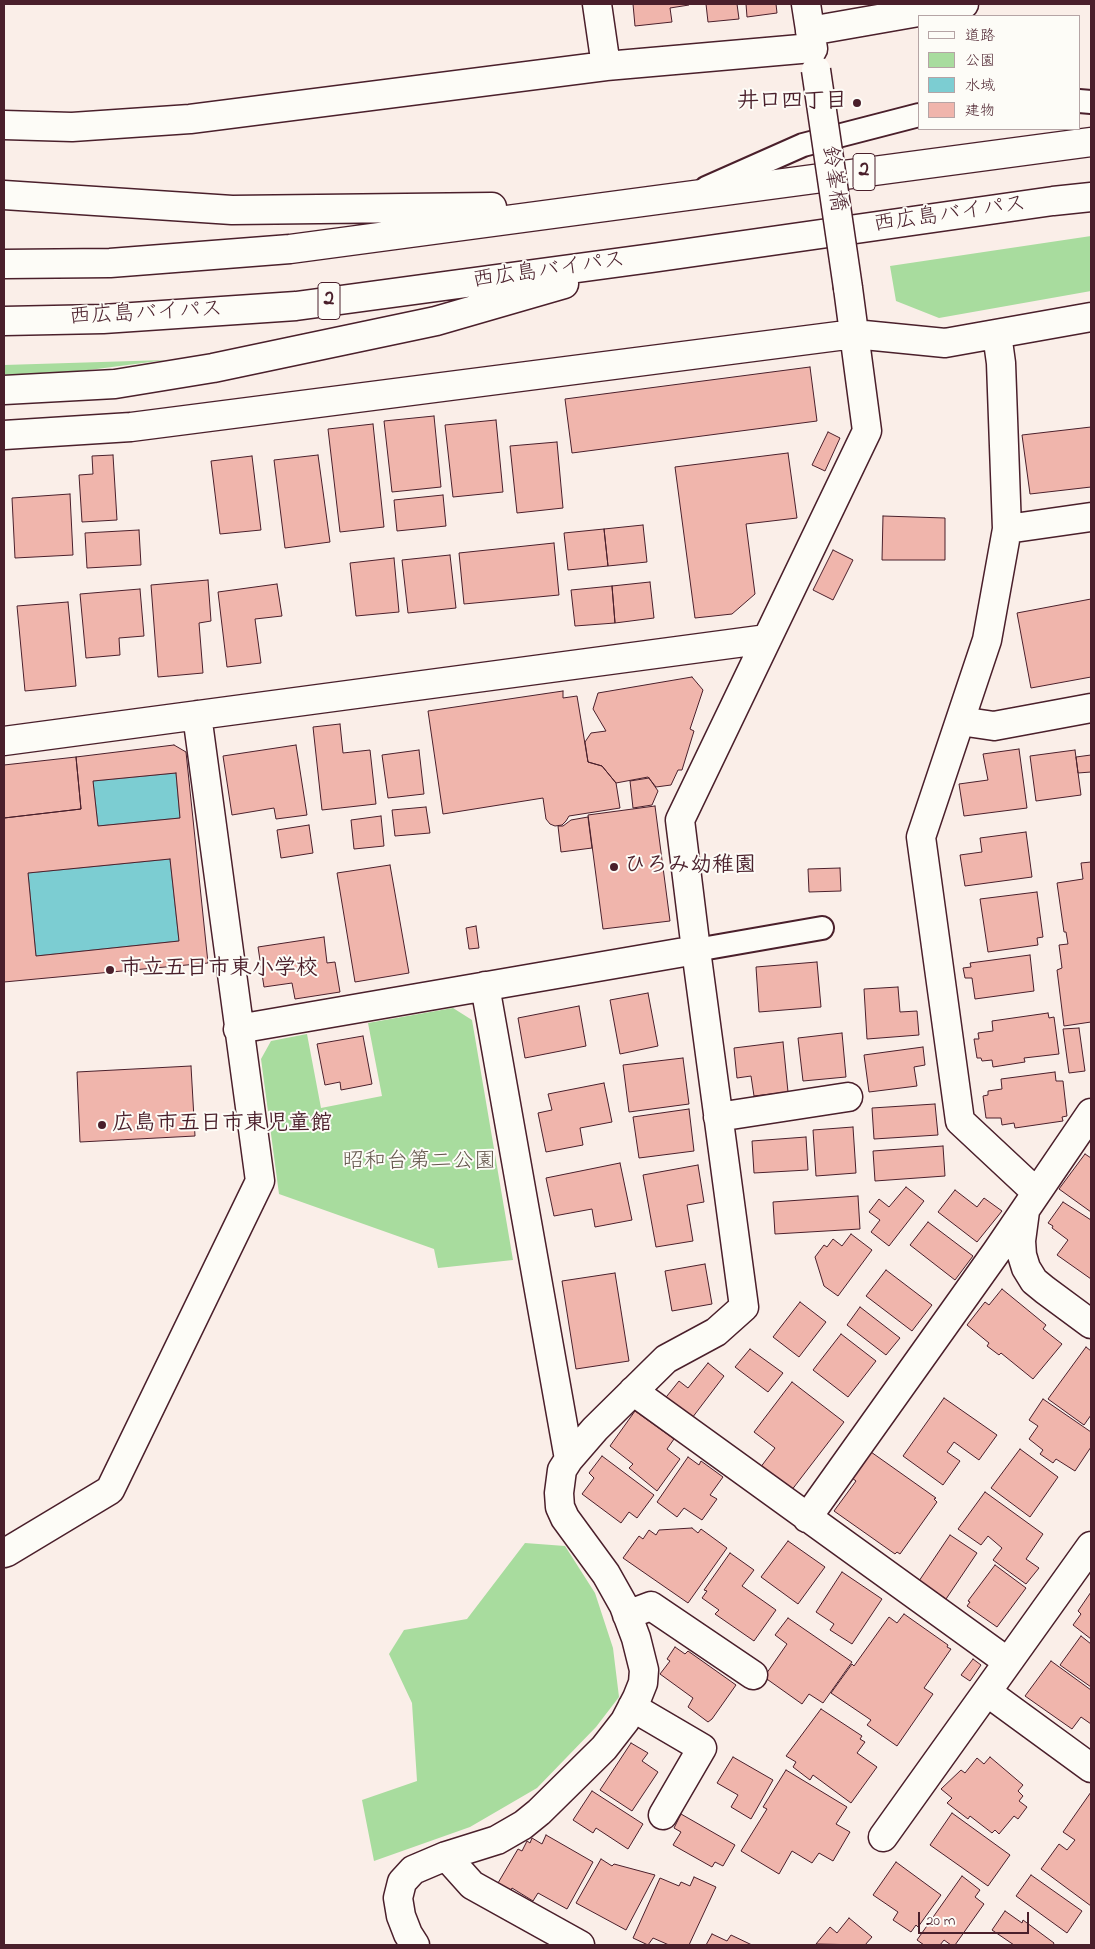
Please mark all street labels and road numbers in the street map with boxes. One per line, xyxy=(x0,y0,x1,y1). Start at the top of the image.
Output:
street label: 鈴峯橋 xyxy=(814,144,850,214)
road number: 2 xyxy=(853,154,875,190)
street label: 西広島バイパス xyxy=(872,192,1028,240)
street label: 西広島バイパス xyxy=(471,248,627,296)
road number: 2 xyxy=(318,282,340,320)
street label: 西広島バイパス xyxy=(68,298,224,332)

